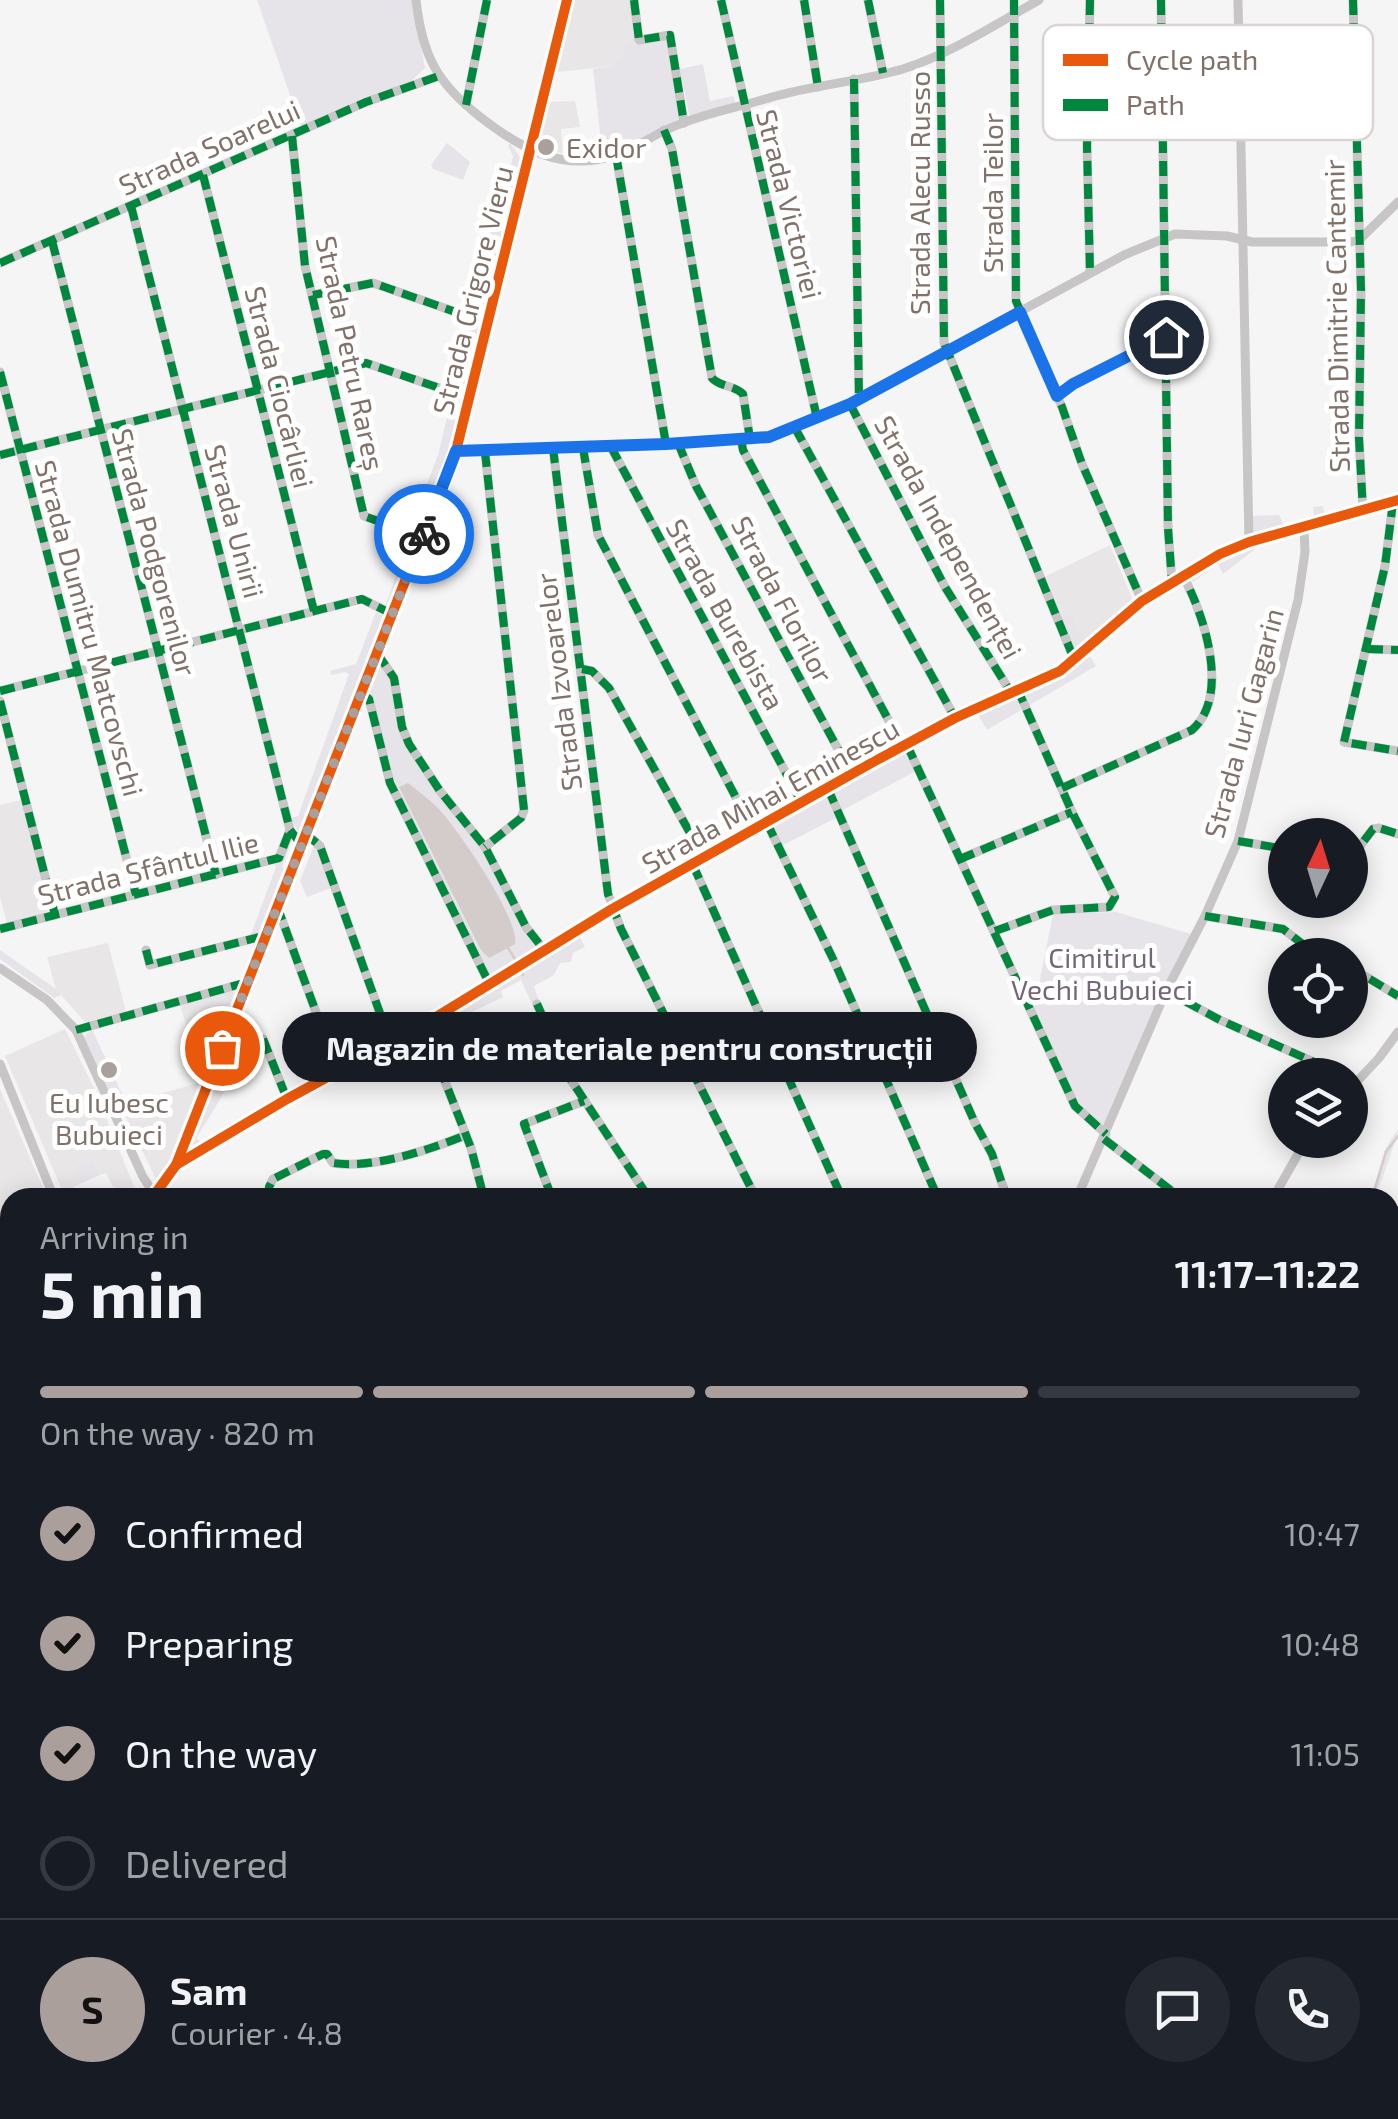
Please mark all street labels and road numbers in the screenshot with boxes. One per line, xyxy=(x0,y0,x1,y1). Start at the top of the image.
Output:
street label: Strada Alecu Russo xyxy=(902,71,936,315)
street label: Strada Soarelui xyxy=(113,92,305,202)
street label: Strada Victoriei xyxy=(750,106,830,302)
street label: Strada Teilor xyxy=(975,113,1009,273)
street label: Strada Dimitrie Cantemir xyxy=(1316,159,1356,473)
street label: Strada Grigore Vieru xyxy=(425,162,519,418)
street label: Strada Petru Rareș xyxy=(308,233,392,474)
street label: Strada Ciocârliei xyxy=(238,283,322,491)
street label: Strada Independenței xyxy=(866,410,1030,665)
street label: Strada Podgorenilor xyxy=(106,425,204,679)
street label: Strada Unirii xyxy=(198,441,272,601)
street label: Strada Dumitru Matcovschi xyxy=(29,456,151,800)
street label: Strada Florilor xyxy=(725,510,841,688)
street label: Strada Burebista xyxy=(660,513,792,715)
street label: Strada Izvoarelor xyxy=(528,571,588,793)
street label: Strada Iuri Gagarin xyxy=(1196,604,1290,842)
street label: Strada Mihai Eminescu xyxy=(635,710,905,880)
street label: Strada Sfântul Ilie xyxy=(34,824,262,912)

